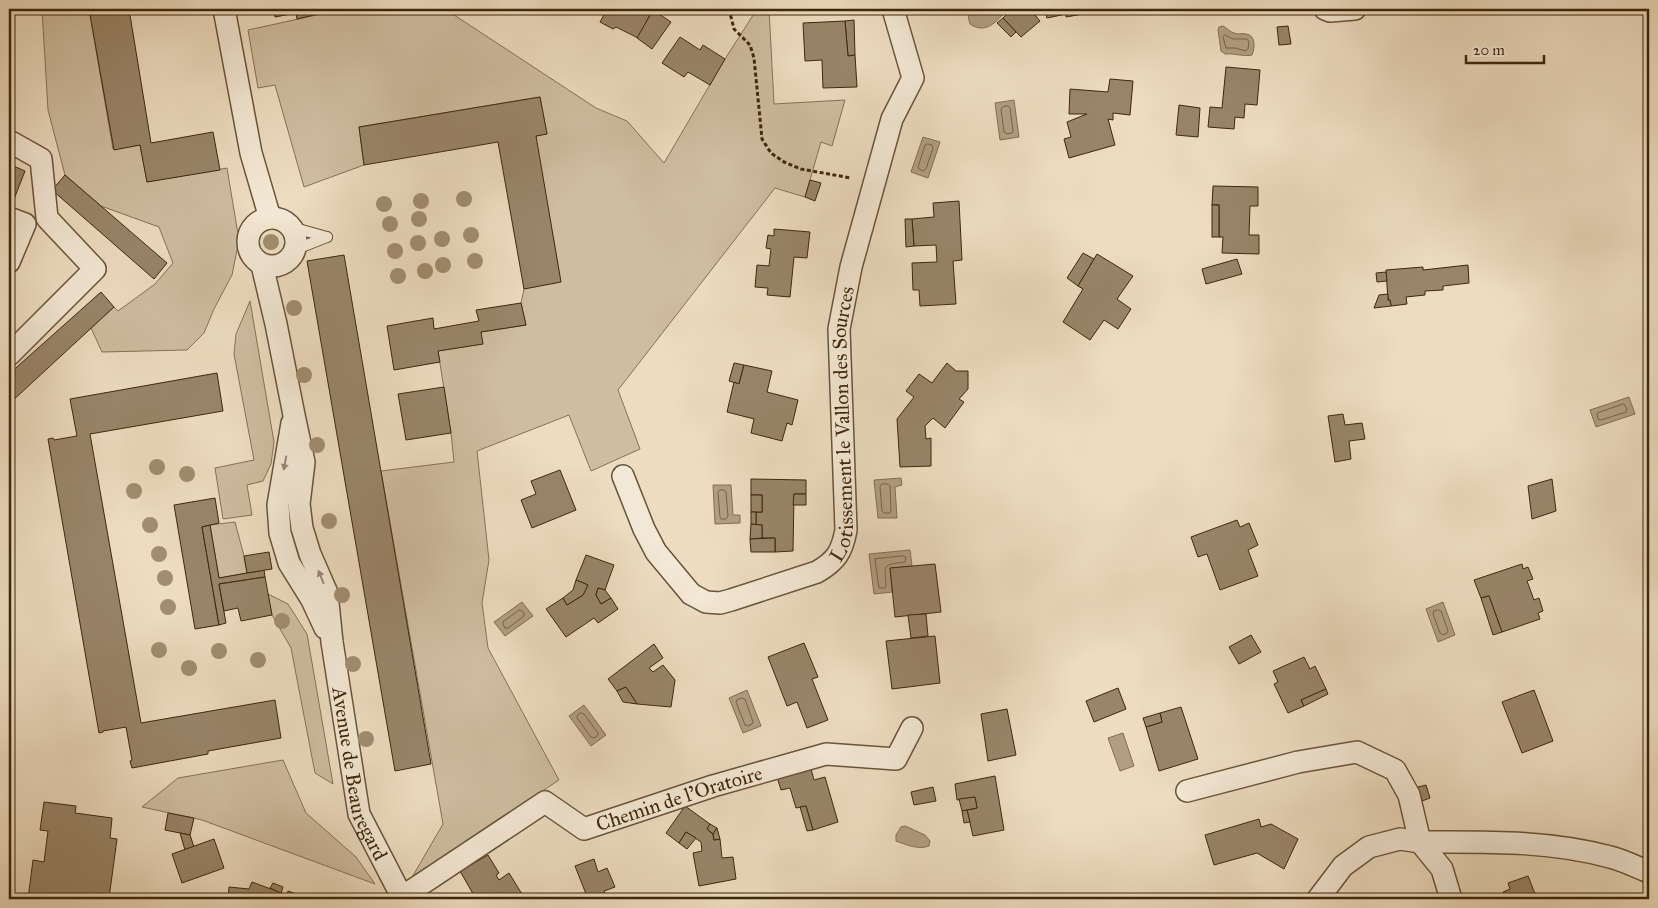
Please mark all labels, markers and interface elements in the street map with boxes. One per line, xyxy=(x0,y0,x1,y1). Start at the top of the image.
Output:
scale bar xyxy=(1466,32,1543,64)
text: 20 m xyxy=(1473,41,1505,59)
street label: Lotissement le Vallon des Sources xyxy=(824,284,859,566)
one-way arrow xyxy=(281,455,289,471)
one-way arrow xyxy=(317,569,325,584)
street label: Avenue de Beauregard xyxy=(327,684,393,864)
street label: Chemin de l'Oratoire xyxy=(593,761,765,836)

